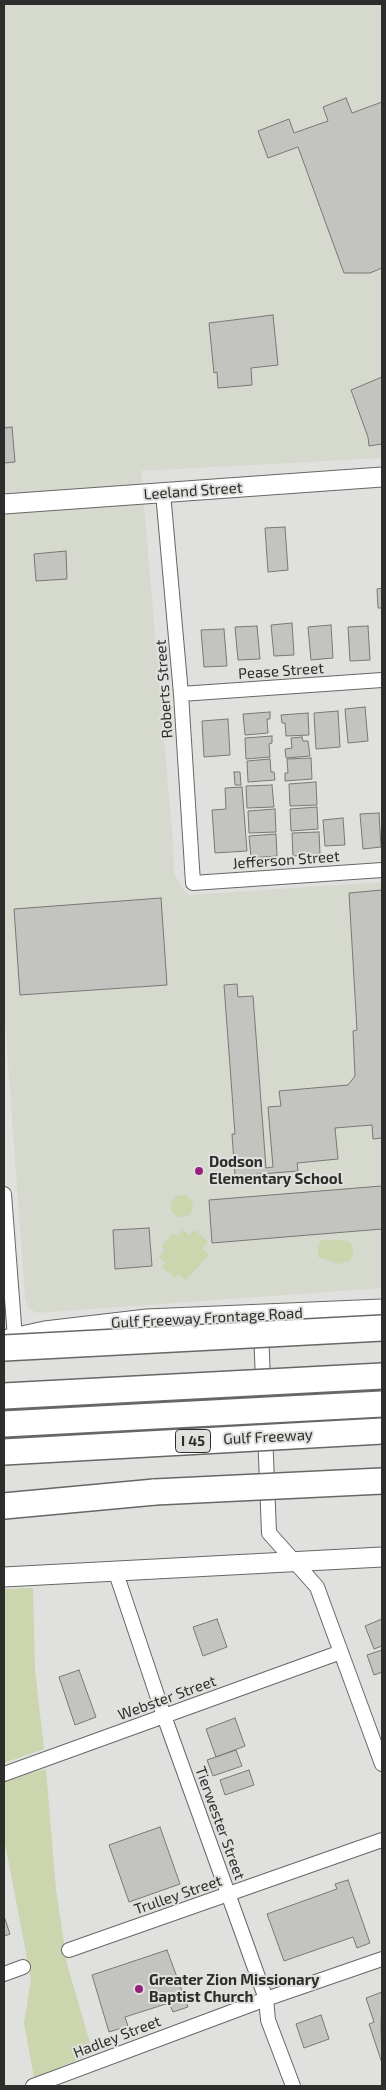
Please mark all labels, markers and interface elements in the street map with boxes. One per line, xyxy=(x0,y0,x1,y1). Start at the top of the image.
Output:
street label: Leeland Street xyxy=(143,479,243,503)
street label: Roberts Street xyxy=(152,639,176,739)
street label: Pease Street xyxy=(238,659,324,683)
street label: Jefferson Street xyxy=(232,847,340,873)
place label: Dodson Elementary School xyxy=(209,1153,343,1188)
marker: Dodson Elementary School xyxy=(193,1165,205,1177)
street label: Gulf Freeway Frontage Road xyxy=(111,1304,303,1332)
street label: Gulf Freeway xyxy=(223,1426,313,1448)
road number: I 45 xyxy=(176,1430,210,1452)
street label: Webster Street xyxy=(116,1672,218,1724)
street label: Tierwester Street xyxy=(191,1764,249,1882)
street label: Trulley Street xyxy=(132,1872,224,1918)
place label: Greater Zion Missionary Baptist Church xyxy=(149,1971,320,2006)
marker: Greater Zion Missionary Baptist Church xyxy=(133,1983,145,1995)
street label: Hadley Street xyxy=(71,2012,163,2062)

